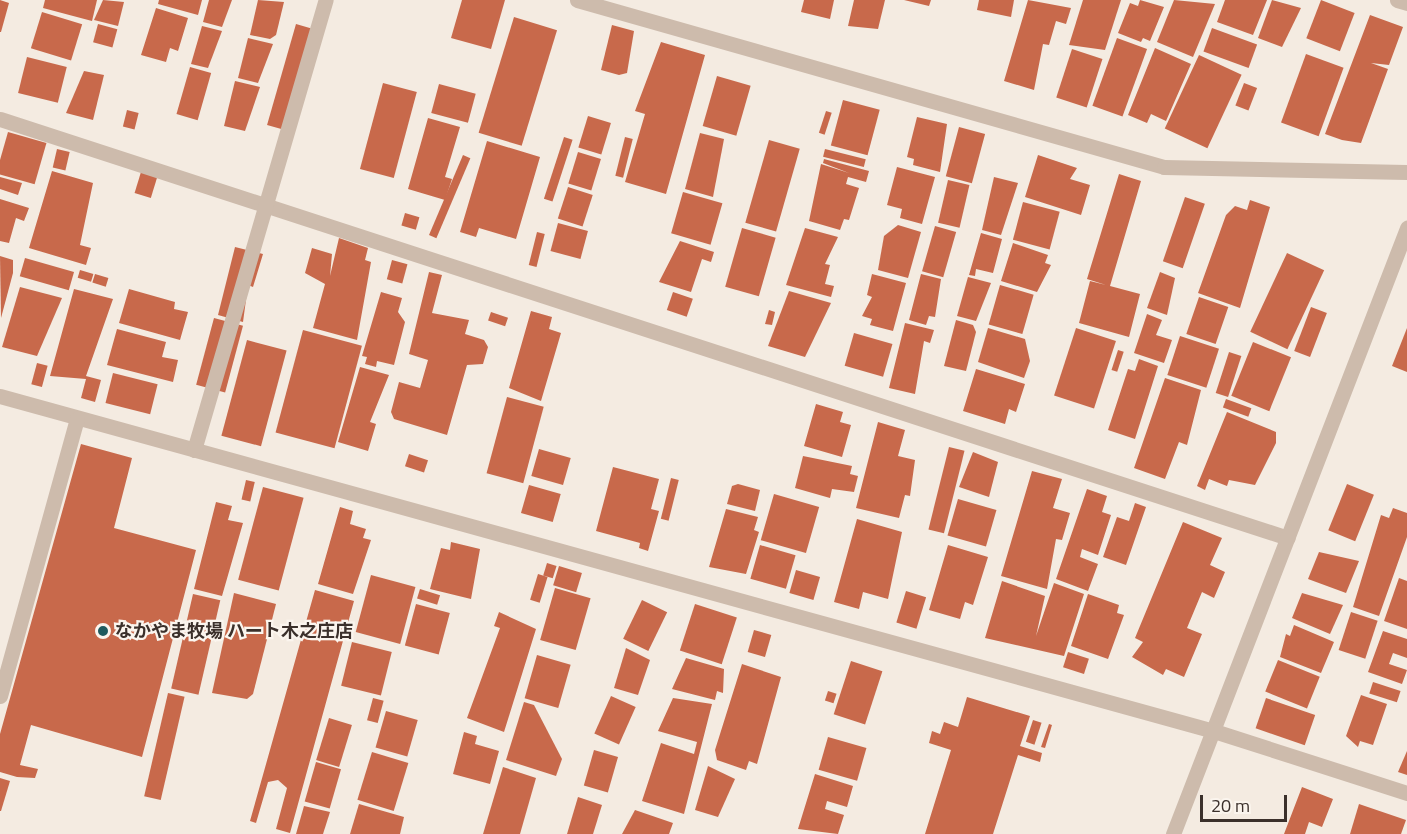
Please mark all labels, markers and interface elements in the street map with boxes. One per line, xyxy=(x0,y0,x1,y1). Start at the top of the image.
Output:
place label: なかやま牧場 ハート木之庄店 xyxy=(115,620,353,642)
marker: なかやま牧場 ハート木之庄店 xyxy=(96,624,110,638)
scale bar xyxy=(1203,783,1290,821)
text: 20 m xyxy=(1211,792,1250,819)

